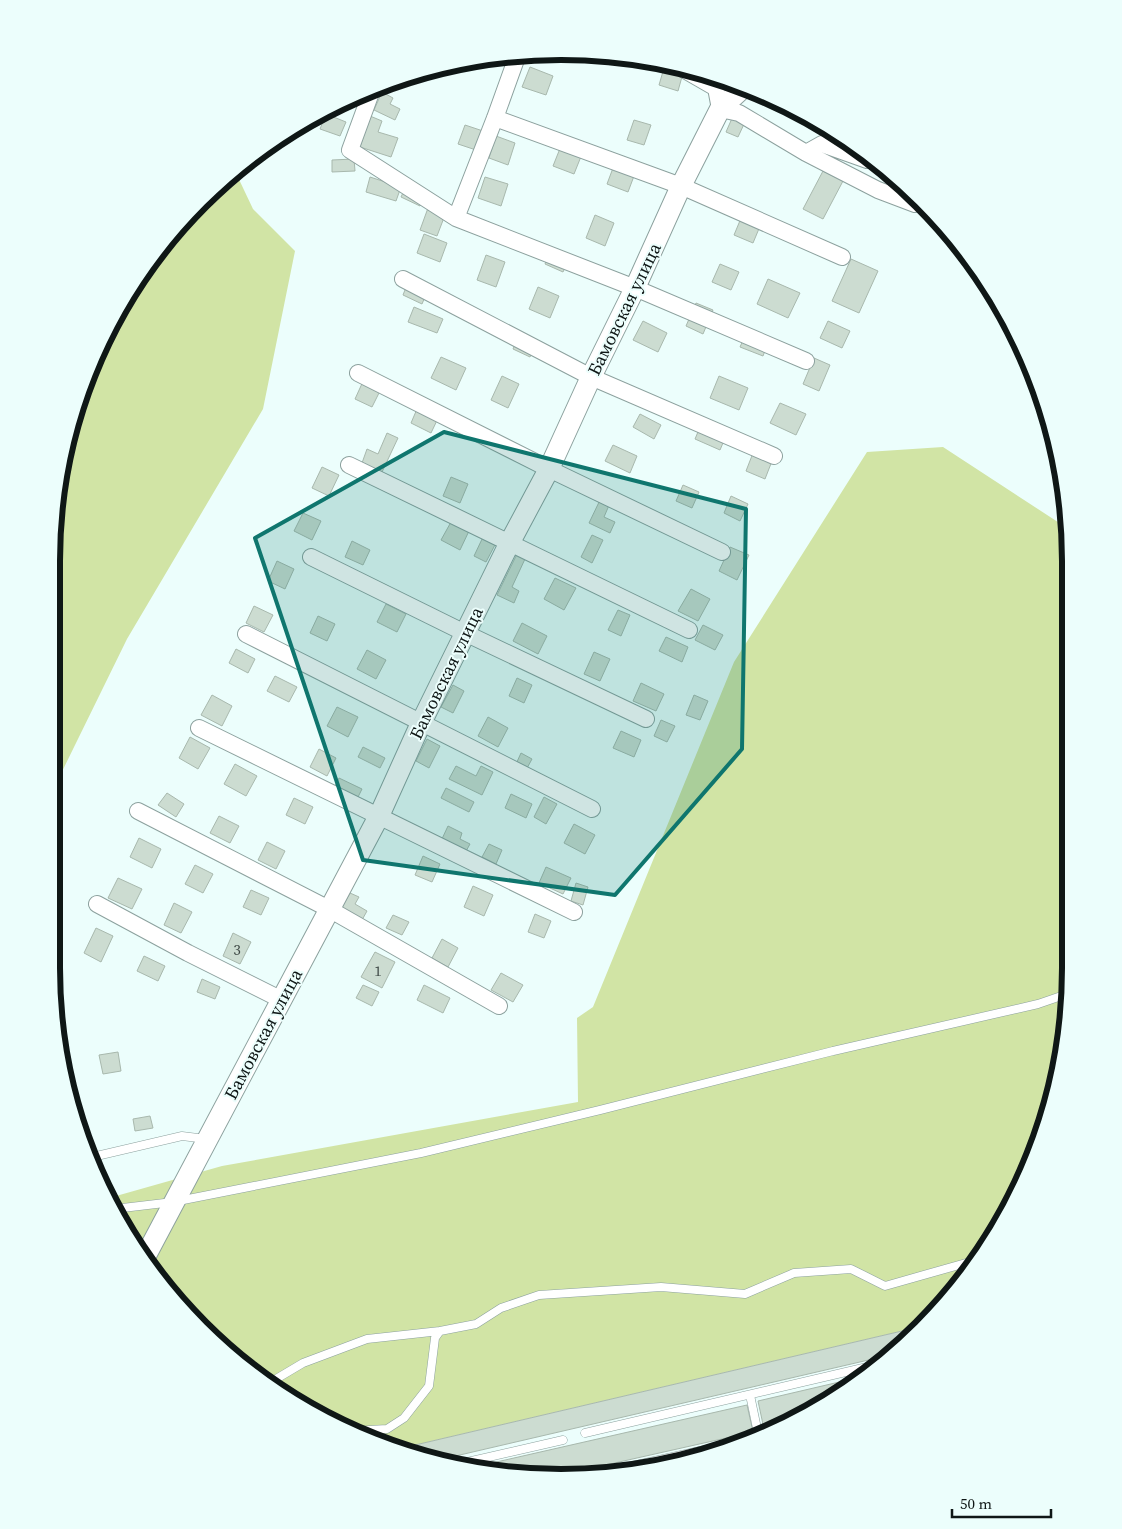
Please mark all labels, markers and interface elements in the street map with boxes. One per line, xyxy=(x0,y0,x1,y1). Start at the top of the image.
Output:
street label: Бамовская улица xyxy=(581,238,667,379)
street label: Бамовская улица xyxy=(403,602,489,743)
house number: 3 xyxy=(233,939,241,960)
house number: 1 xyxy=(374,960,382,981)
street label: Бамовская улица xyxy=(218,964,308,1104)
scale bar xyxy=(952,1486,1051,1518)
text: 50 m xyxy=(960,1493,992,1514)

